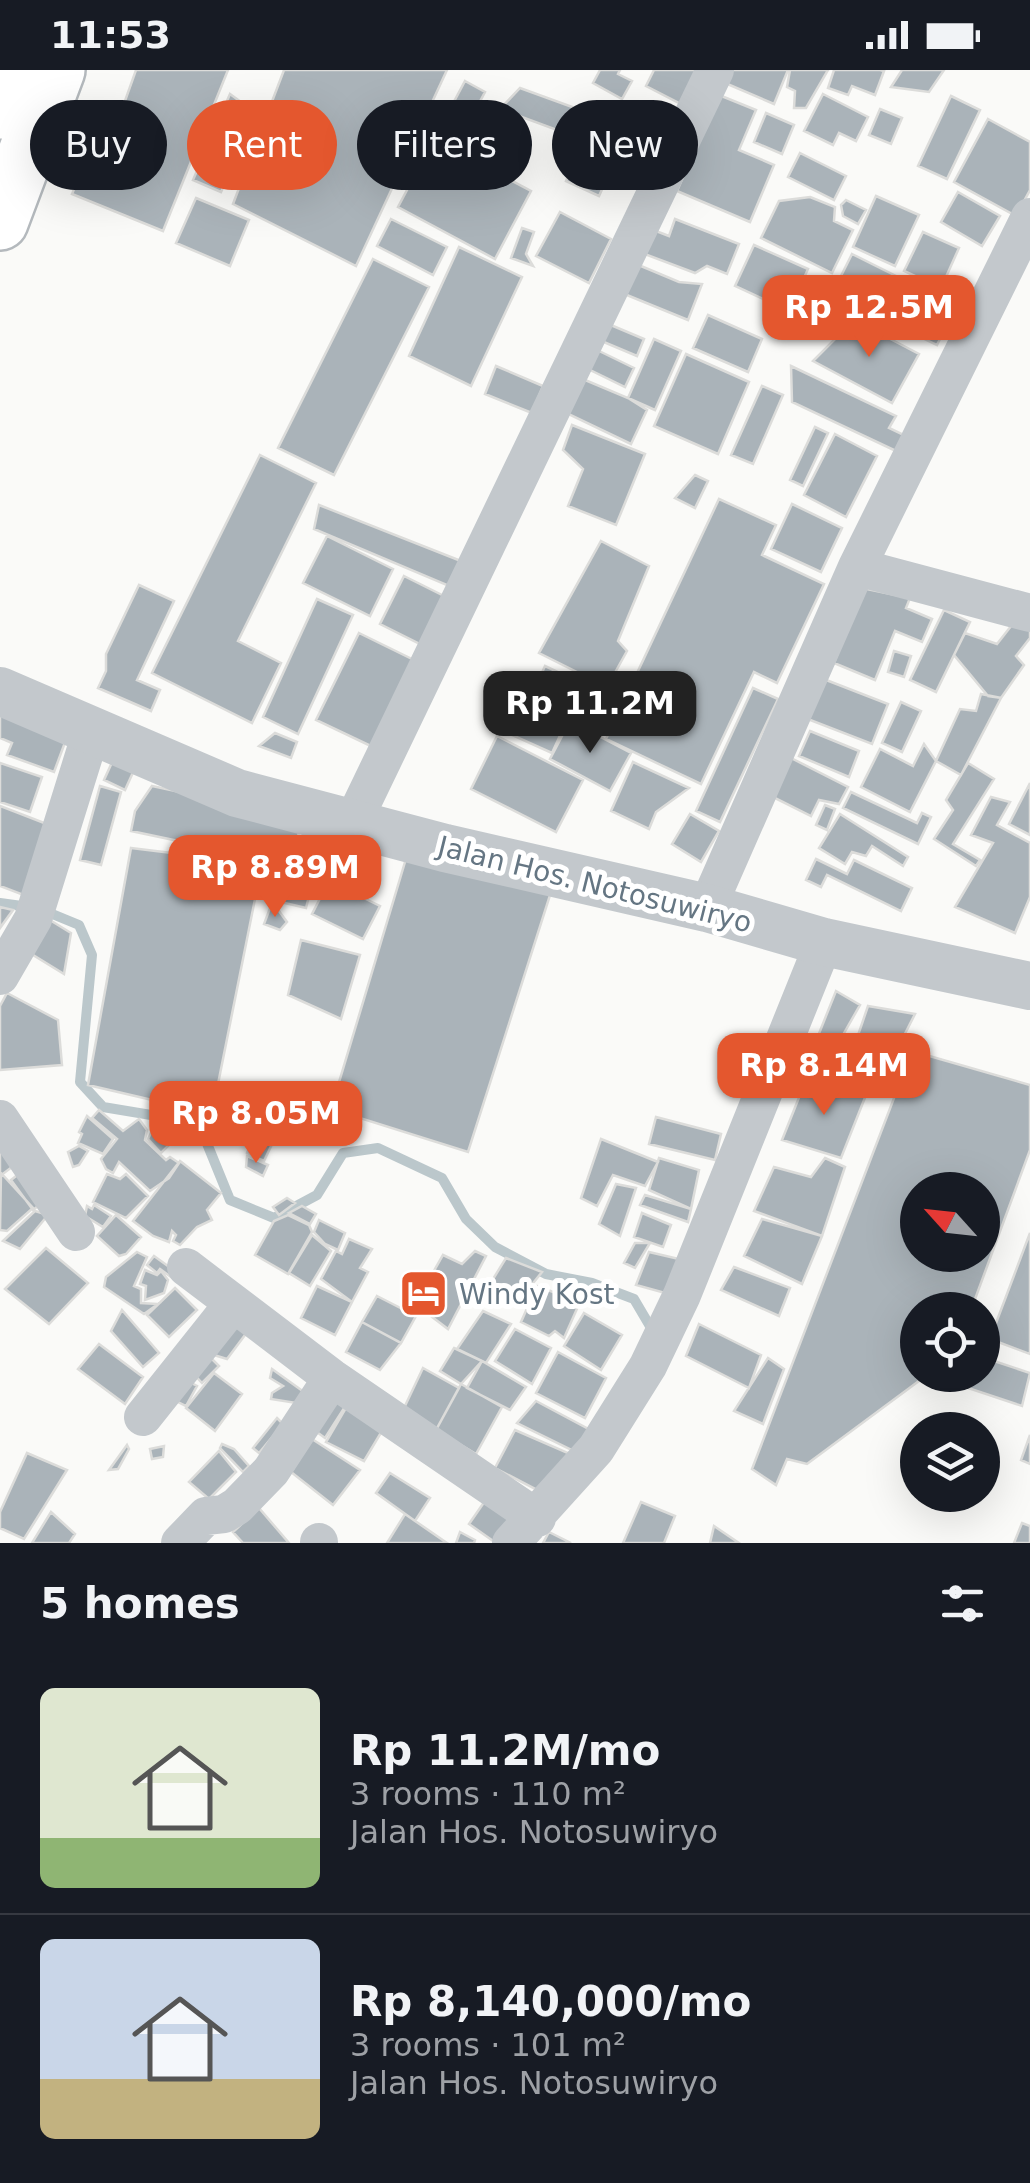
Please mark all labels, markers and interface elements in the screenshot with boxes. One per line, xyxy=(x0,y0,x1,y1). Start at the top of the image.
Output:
text: 11:53 xyxy=(50,13,171,57)
chip: Buy xyxy=(30,100,167,190)
chip: Rent xyxy=(187,100,337,190)
chip: Filters xyxy=(357,100,532,190)
chip: New xyxy=(552,100,698,190)
pin: Rp 12.5M xyxy=(766,275,972,360)
text: Rp 12.5M xyxy=(784,288,954,326)
pin: Rp 11.2M xyxy=(487,671,693,756)
text: Rp 11.2M xyxy=(505,684,675,722)
street label: Jalan Hos. Notosuwiryo xyxy=(433,829,755,939)
pin: Rp 8.89M xyxy=(172,835,378,920)
text: Rp 8.89M xyxy=(190,848,360,886)
pin: Rp 8.14M xyxy=(721,1033,927,1118)
text: Rp 8.14M xyxy=(739,1046,909,1084)
pin: Rp 8.05M xyxy=(153,1081,359,1166)
text: Rp 8.05M xyxy=(171,1094,341,1132)
north arrow xyxy=(900,1172,1000,1272)
map controls xyxy=(900,1172,1000,1512)
hotel icon: Windy Kost xyxy=(398,1268,450,1320)
place label: Windy Kost xyxy=(459,1278,615,1311)
button: locate xyxy=(900,1292,1000,1392)
button: layers xyxy=(900,1412,1000,1512)
icon: filters xyxy=(935,1576,990,1631)
text: 5 homes xyxy=(40,1579,240,1628)
text: Rp 11.2M/mo xyxy=(350,1726,660,1775)
icon: home xyxy=(120,1728,240,1848)
text: 3 rooms · 110 m² xyxy=(350,1775,626,1813)
text: Jalan Hos. Notosuwiryo xyxy=(350,1813,718,1851)
text: Rp 8,140,000/mo xyxy=(350,1977,751,2026)
icon: home xyxy=(120,1979,240,2099)
text: 3 rooms · 101 m² xyxy=(350,2026,626,2064)
text: Jalan Hos. Notosuwiryo xyxy=(350,2064,718,2102)

